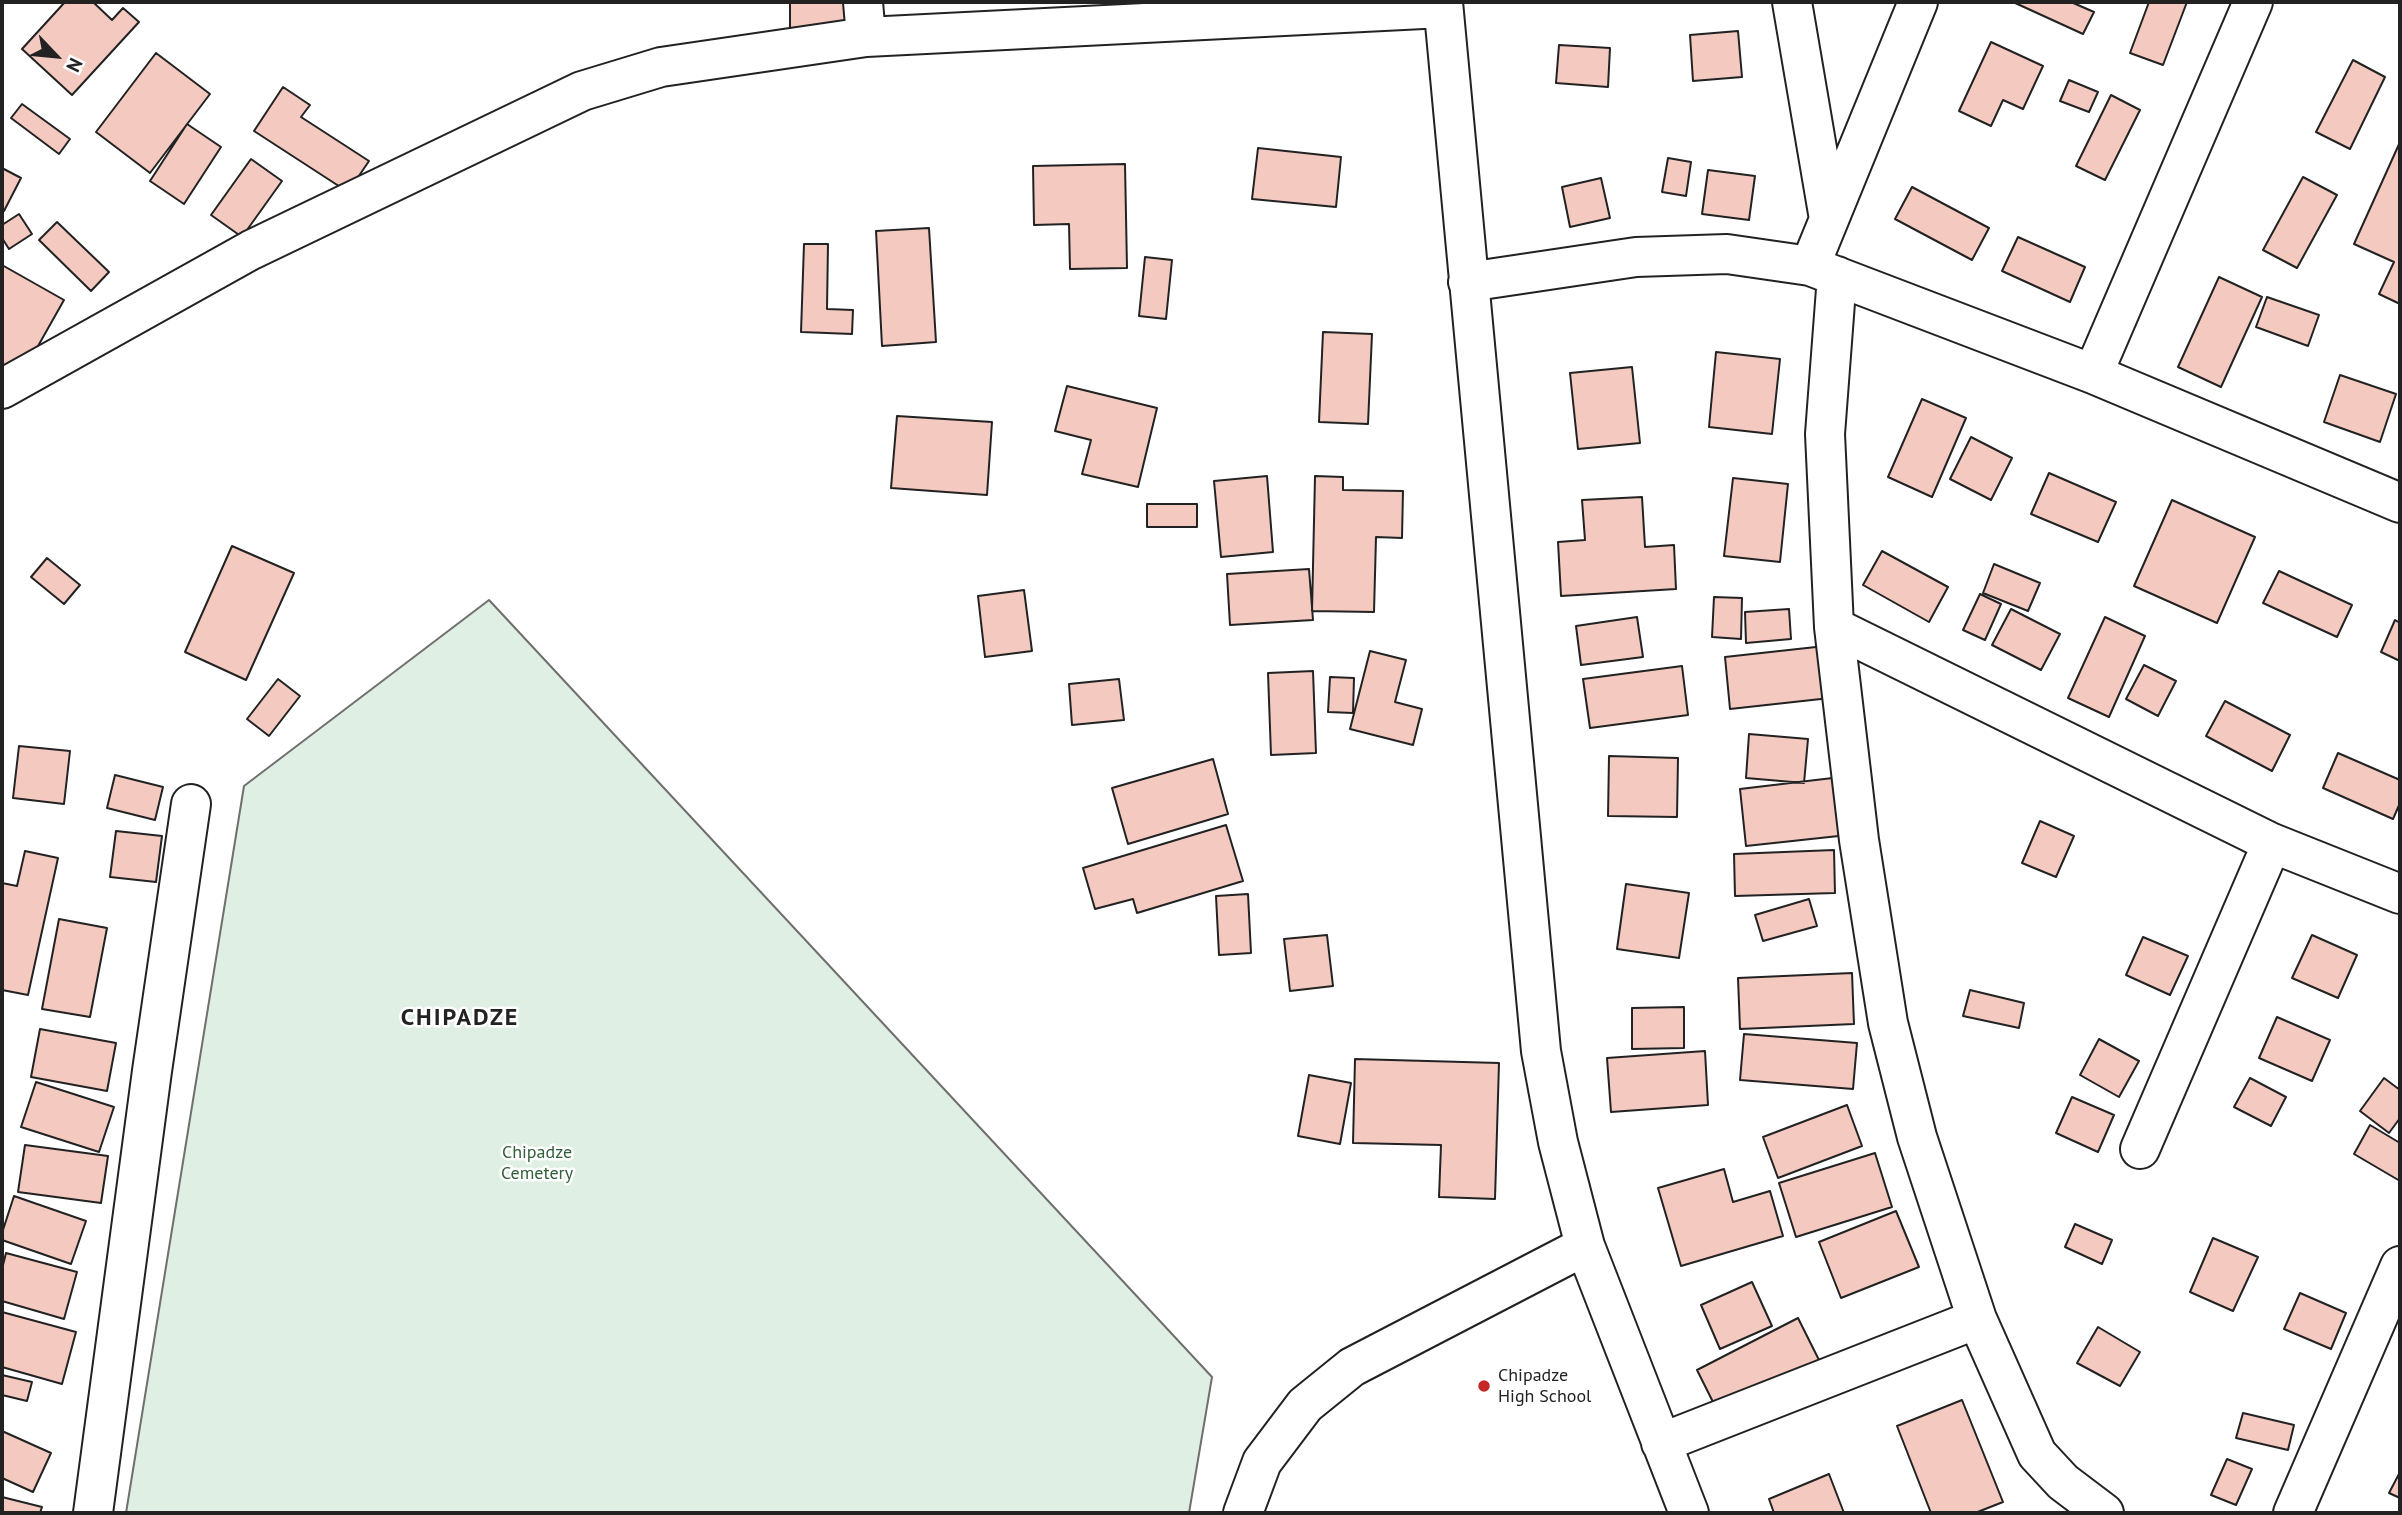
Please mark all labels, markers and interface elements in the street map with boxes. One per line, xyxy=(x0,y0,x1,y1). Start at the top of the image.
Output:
north arrow xyxy=(21,21,91,91)
text: N xyxy=(61,54,88,76)
district label: CHIPADZE xyxy=(402,1004,518,1032)
park label: Chipadze Cemetery xyxy=(501,1142,573,1184)
place label: Chipadze High School xyxy=(1498,1365,1591,1408)
marker: Chipadze High School xyxy=(1476,1378,1492,1394)

